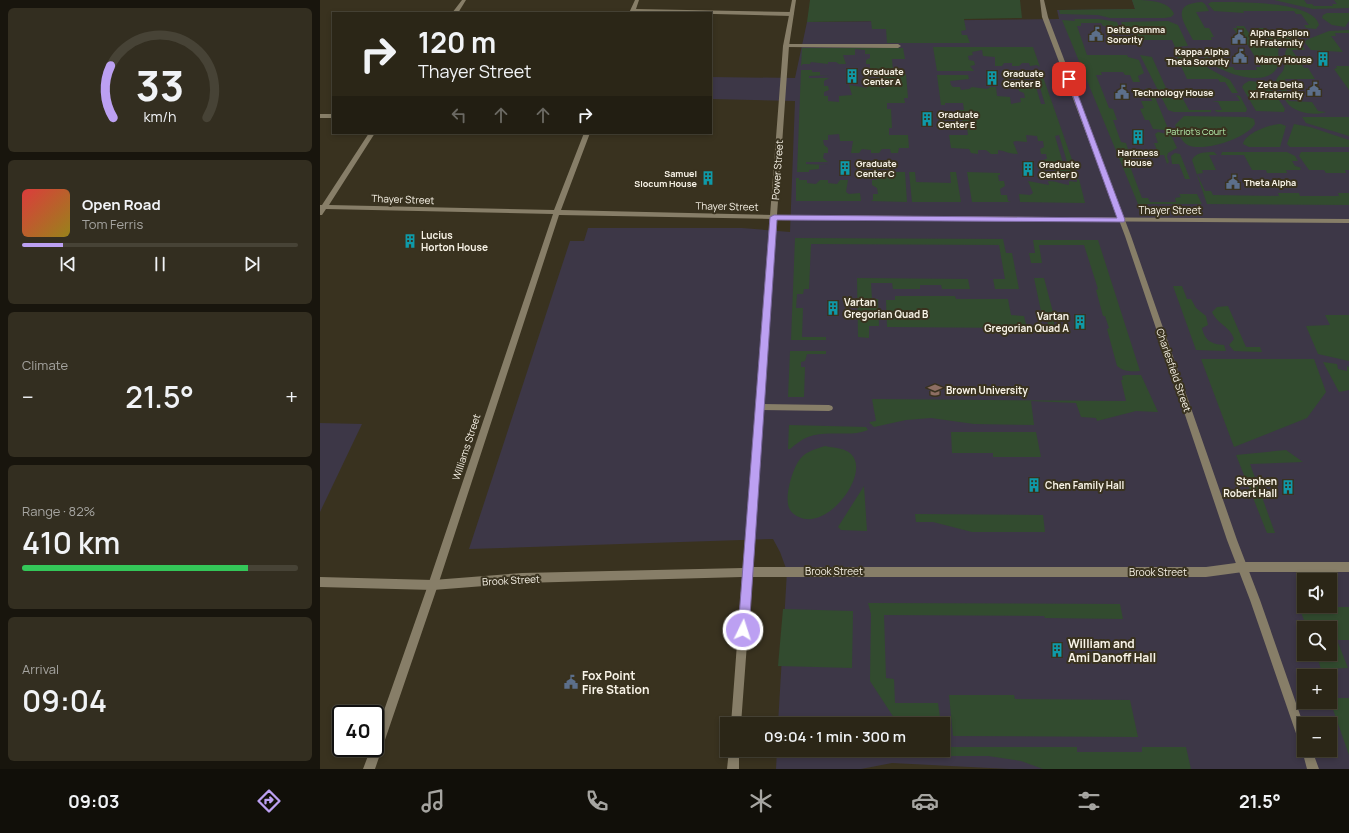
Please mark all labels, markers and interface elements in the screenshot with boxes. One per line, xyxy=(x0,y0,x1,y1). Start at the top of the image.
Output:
text: 120 m xyxy=(418,23,496,61)
place label: Delta Gamma Sorority xyxy=(1107,23,1165,46)
public building icon: Delta Gamma Sorority xyxy=(1088,26,1104,42)
place label: Alpha Epsilon Pi Fraternity xyxy=(1250,26,1309,49)
icon: right xyxy=(352,28,404,80)
public building icon: Alpha Epsilon Pi Fraternity xyxy=(1231,29,1247,45)
place label: Kappa Alpha Theta Sorority xyxy=(1166,45,1229,68)
public building icon: Kappa Alpha Theta Sorority xyxy=(1232,48,1248,64)
building icon: Marcy House xyxy=(1315,51,1331,67)
place label: Marcy House xyxy=(1256,53,1313,66)
text: 33 xyxy=(136,57,184,113)
text: Thayer Street xyxy=(418,59,532,83)
pin xyxy=(1052,62,1086,96)
place label: Graduate Center A xyxy=(863,65,904,88)
place label: Graduate Center B xyxy=(1003,67,1044,90)
building icon: Graduate Center A xyxy=(844,68,860,84)
icon: arrive xyxy=(1058,68,1080,90)
building icon: Graduate Center B xyxy=(984,70,1000,86)
place label: Zeta Delta Xi Fraternity xyxy=(1250,78,1303,101)
public building icon: Zeta Delta Xi Fraternity xyxy=(1306,81,1322,97)
public building icon: Technology House xyxy=(1114,84,1130,100)
place label: Technology House xyxy=(1133,86,1214,99)
icon: left xyxy=(448,104,470,126)
icon: ahead xyxy=(490,104,512,126)
icon: ahead xyxy=(532,104,554,126)
icon: right xyxy=(574,104,596,126)
text: km/h xyxy=(143,107,177,126)
place label: Graduate Center E xyxy=(938,108,979,131)
building icon: Graduate Center E xyxy=(919,111,935,127)
park label: Patriot's Court xyxy=(1166,125,1226,138)
building icon: Harkness House xyxy=(1130,129,1146,145)
street label: Power Street xyxy=(768,140,786,200)
place label: Harkness House xyxy=(1118,146,1159,169)
place label: Graduate Center C xyxy=(856,157,897,180)
place label: Graduate Center D xyxy=(1039,158,1080,181)
building icon: Graduate Center C xyxy=(837,160,853,176)
building icon: Graduate Center D xyxy=(1020,161,1036,177)
place label: Samuel Slocum House xyxy=(634,167,698,190)
building icon: Samuel Slocum House xyxy=(700,170,716,186)
public building icon: Theta Alpha xyxy=(1225,174,1241,190)
place label: Theta Alpha xyxy=(1244,176,1296,189)
street label: Thayer Street xyxy=(371,191,435,207)
text: Open Road xyxy=(82,194,161,215)
street label: Thayer Street xyxy=(695,198,759,214)
street label: Thayer Street xyxy=(1138,203,1202,217)
text: Tom Ferris xyxy=(82,215,143,233)
place label: Lucius Horton House xyxy=(421,228,488,254)
building icon: Lucius Horton House xyxy=(402,233,418,249)
icon: previous xyxy=(57,253,79,275)
icon: pause xyxy=(149,253,171,275)
icon: next xyxy=(241,253,263,275)
place label: Vartan Gregorian Quad B xyxy=(844,295,929,321)
building icon: Vartan Gregorian Quad B xyxy=(825,300,841,316)
place label: Vartan Gregorian Quad A xyxy=(984,309,1069,335)
building icon: Vartan Gregorian Quad A xyxy=(1072,314,1088,330)
street label: Charlesfield Street xyxy=(1153,326,1195,414)
text: Climate xyxy=(22,356,68,374)
text: 21.5° xyxy=(125,376,194,417)
text: − xyxy=(22,382,34,412)
text: + xyxy=(285,382,298,412)
school or university icon: Brown University xyxy=(927,382,943,398)
place label: Brown University xyxy=(946,383,1028,397)
street label: Williams Street xyxy=(449,412,483,482)
place label: Stephen Robert Hall xyxy=(1223,474,1277,500)
building icon: Chen Family Hall xyxy=(1026,477,1042,493)
place label: Chen Family Hall xyxy=(1045,478,1124,492)
building icon: Stephen Robert Hall xyxy=(1280,479,1296,495)
text: Range · 82% xyxy=(22,502,95,520)
text: 410 km xyxy=(22,522,120,563)
street label: Brook Street xyxy=(805,564,863,578)
street label: Brook Street xyxy=(1129,565,1187,579)
street label: Brook Street xyxy=(482,571,540,589)
map controls xyxy=(1297,573,1337,757)
button: sound xyxy=(1297,573,1337,613)
position arrow xyxy=(722,609,764,651)
button: search xyxy=(1297,621,1337,661)
place label: William and Ami Danoff Hall xyxy=(1068,635,1156,666)
building icon: William and Ami Danoff Hall xyxy=(1049,642,1065,658)
text: Arrival xyxy=(22,660,59,678)
place label: Fox Point Fire Station xyxy=(582,667,649,698)
button: + xyxy=(1297,669,1337,709)
public building icon: Fox Point Fire Station xyxy=(563,674,579,690)
text: 09:04 xyxy=(22,680,107,721)
speed limit sign: 40 xyxy=(332,705,384,757)
button: − xyxy=(1297,717,1337,757)
text: 09:04 · 1 min · 300 m xyxy=(764,726,906,747)
icon: directions xyxy=(255,787,283,815)
icon: music xyxy=(419,787,447,815)
icon: phone xyxy=(583,787,611,815)
icon: climate xyxy=(747,787,775,815)
icon: car xyxy=(911,787,939,815)
icon: filters xyxy=(1075,787,1103,815)
text: 09:03 xyxy=(68,789,119,813)
text: 21.5° xyxy=(1239,789,1281,813)

